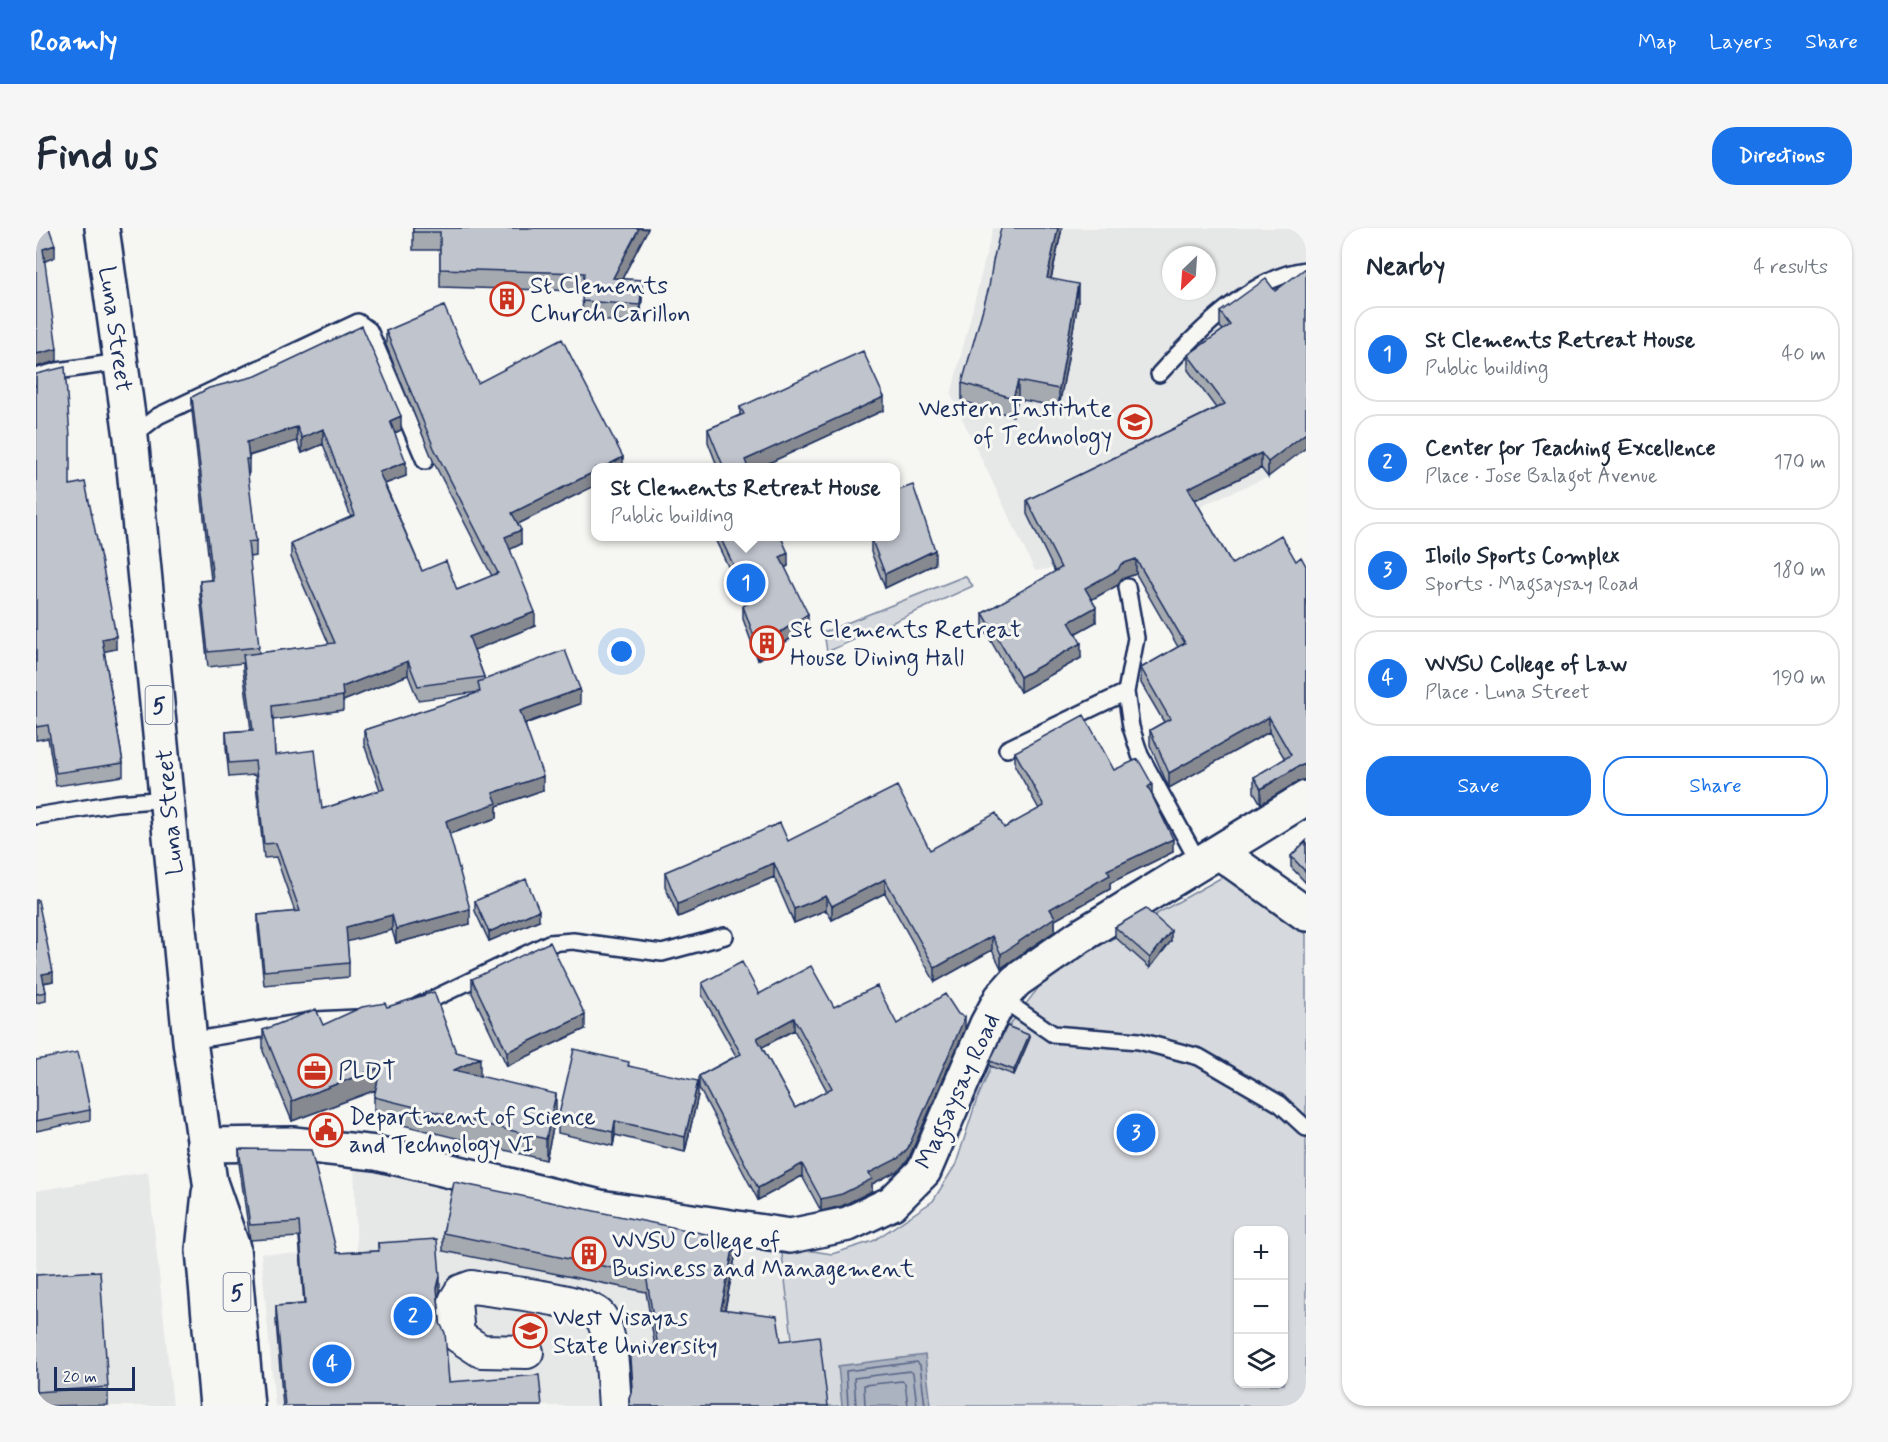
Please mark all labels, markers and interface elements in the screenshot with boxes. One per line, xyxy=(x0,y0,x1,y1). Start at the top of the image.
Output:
text: Roamly xyxy=(30,24,118,61)
text: Map xyxy=(1638,28,1676,56)
text: Layers xyxy=(1709,28,1772,56)
text: Share xyxy=(1805,28,1858,56)
button: Directions xyxy=(1712,127,1852,185)
text: Find us xyxy=(36,129,158,184)
north arrow xyxy=(1162,246,1216,300)
text: Nearby xyxy=(1366,250,1445,284)
text: 4 results xyxy=(1753,254,1828,281)
street label: Luna Street xyxy=(90,264,139,394)
place label: St Clements Church Carillon xyxy=(530,271,691,330)
building icon: St Clements Church Carillon xyxy=(489,281,525,317)
text: St Clements Retreat House xyxy=(1425,327,1695,355)
text: 1 xyxy=(1383,341,1392,368)
text: 40 m xyxy=(1782,341,1826,368)
text: Public building xyxy=(1425,355,1548,382)
place label: Western Institute of Technology xyxy=(918,394,1112,455)
school or university icon: Western Institute of Technology xyxy=(1117,404,1153,440)
text: Center for Teaching Excellence xyxy=(1425,435,1716,463)
text: 2 xyxy=(1383,449,1392,476)
text: 170 m xyxy=(1774,449,1826,476)
popup xyxy=(591,463,900,541)
text: Place · Jose Balagot Avenue xyxy=(1425,463,1657,490)
text: St Clements Retreat House xyxy=(610,475,881,503)
text: Public building xyxy=(610,503,734,530)
text: Iloilo Sports Complex xyxy=(1425,543,1619,571)
text: 3 xyxy=(1383,557,1392,584)
text: 180 m xyxy=(1773,557,1826,584)
pin: 1 xyxy=(726,560,766,606)
text: Sports · Magsaysay Road xyxy=(1425,571,1638,598)
place label: St Clements Retreat House Dining Hall xyxy=(790,615,1022,676)
building icon: St Clements Retreat House Dining Hall xyxy=(749,625,785,661)
your location xyxy=(607,637,636,666)
text: WVSU College of Law xyxy=(1425,651,1627,679)
text: 4 xyxy=(1382,665,1393,692)
text: 190 m xyxy=(1772,665,1826,692)
text: Place · Luna Street xyxy=(1425,679,1590,706)
road number: 5 xyxy=(146,686,172,724)
street label: Luna Street xyxy=(150,748,191,876)
button: Save xyxy=(1366,756,1591,816)
button: Share xyxy=(1603,756,1828,816)
street label: Magsaysay Road xyxy=(909,1009,1011,1176)
office icon: PLDT xyxy=(297,1053,333,1089)
place label: PLDT xyxy=(338,1057,396,1088)
place label: Department of Science and Technology VI xyxy=(349,1102,596,1163)
pin: 3 xyxy=(1116,1110,1156,1156)
public building icon: Department of Science and Technology VI xyxy=(308,1112,344,1148)
place label: WVSU College of Business and Management xyxy=(612,1226,914,1285)
map controls xyxy=(1234,1226,1288,1388)
button: + xyxy=(1234,1226,1288,1280)
building icon: WVSU College of Business and Management xyxy=(571,1236,607,1272)
road number: 5 xyxy=(224,1273,250,1311)
button: − xyxy=(1234,1280,1288,1334)
pin: 2 xyxy=(394,1294,433,1338)
place label: West Visayas State University xyxy=(553,1303,718,1362)
school or university icon: West Visayas State University xyxy=(512,1313,548,1349)
button: layers xyxy=(1234,1334,1288,1388)
pin: 4 xyxy=(312,1342,352,1386)
scale bar xyxy=(54,1364,135,1392)
text: 20 m xyxy=(63,1367,97,1388)

